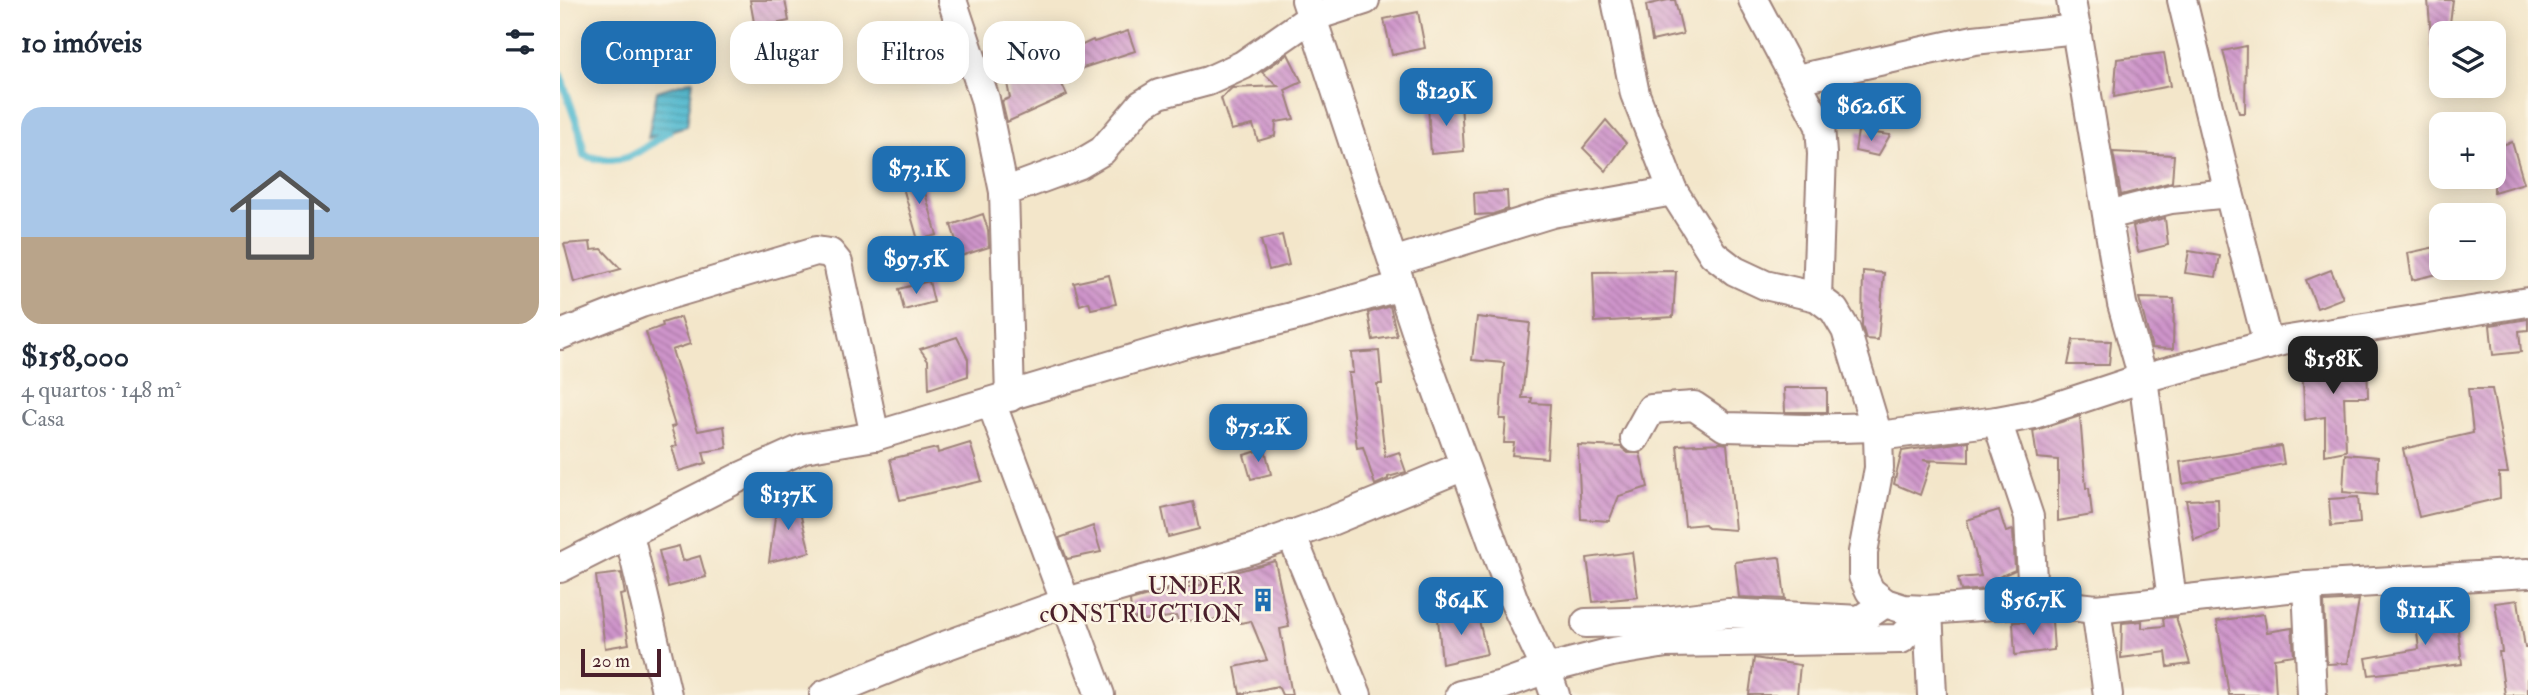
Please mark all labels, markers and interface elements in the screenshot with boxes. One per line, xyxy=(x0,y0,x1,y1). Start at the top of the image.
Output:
chip: Comprar xyxy=(581,21,716,84)
chip: Alugar xyxy=(730,21,843,84)
chip: Filtros xyxy=(857,21,969,84)
chip: Novo xyxy=(983,21,1085,84)
map controls xyxy=(2429,21,2506,280)
button: layers xyxy=(2429,21,2506,98)
icon: filters xyxy=(501,23,539,61)
text: 10 imóveis xyxy=(21,24,142,61)
pin: $129K xyxy=(1397,68,1495,128)
text: $129K xyxy=(1416,76,1476,105)
pin: $62.6K xyxy=(1814,83,1928,143)
text: $62.6K xyxy=(1837,91,1905,120)
button: + xyxy=(2429,112,2506,189)
pin: $73.1K xyxy=(862,146,976,206)
icon: home xyxy=(217,152,343,278)
text: $73.1K xyxy=(888,154,950,183)
button: − xyxy=(2429,203,2506,280)
pin: $97.5K xyxy=(859,236,973,296)
text: $97.5K xyxy=(883,244,949,273)
pin: $158K xyxy=(2284,336,2382,396)
text: $158,000 xyxy=(21,338,129,375)
text: $158K xyxy=(2304,344,2362,373)
text: 4 quartos · 148 m² xyxy=(21,375,181,404)
text: Casa xyxy=(21,404,65,433)
pin: $75.2K xyxy=(1201,405,1315,464)
text: $75.2K xyxy=(1225,412,1291,441)
pin: $137K xyxy=(739,472,837,532)
text: $137K xyxy=(760,480,816,509)
place label: UNDER cONSTRUCTION xyxy=(1039,571,1244,630)
pin: $64K xyxy=(1420,578,1502,637)
pin: $56.7K xyxy=(1976,578,2090,637)
text: $64K xyxy=(1434,585,1488,614)
text: $56.7K xyxy=(2001,585,2065,614)
building icon: UNDER cONSTRUCTION xyxy=(1249,586,1277,614)
pin: $114K xyxy=(2376,588,2474,647)
text: $114K xyxy=(2396,595,2454,624)
scale bar xyxy=(581,646,662,678)
text: 20 m xyxy=(592,649,630,673)

